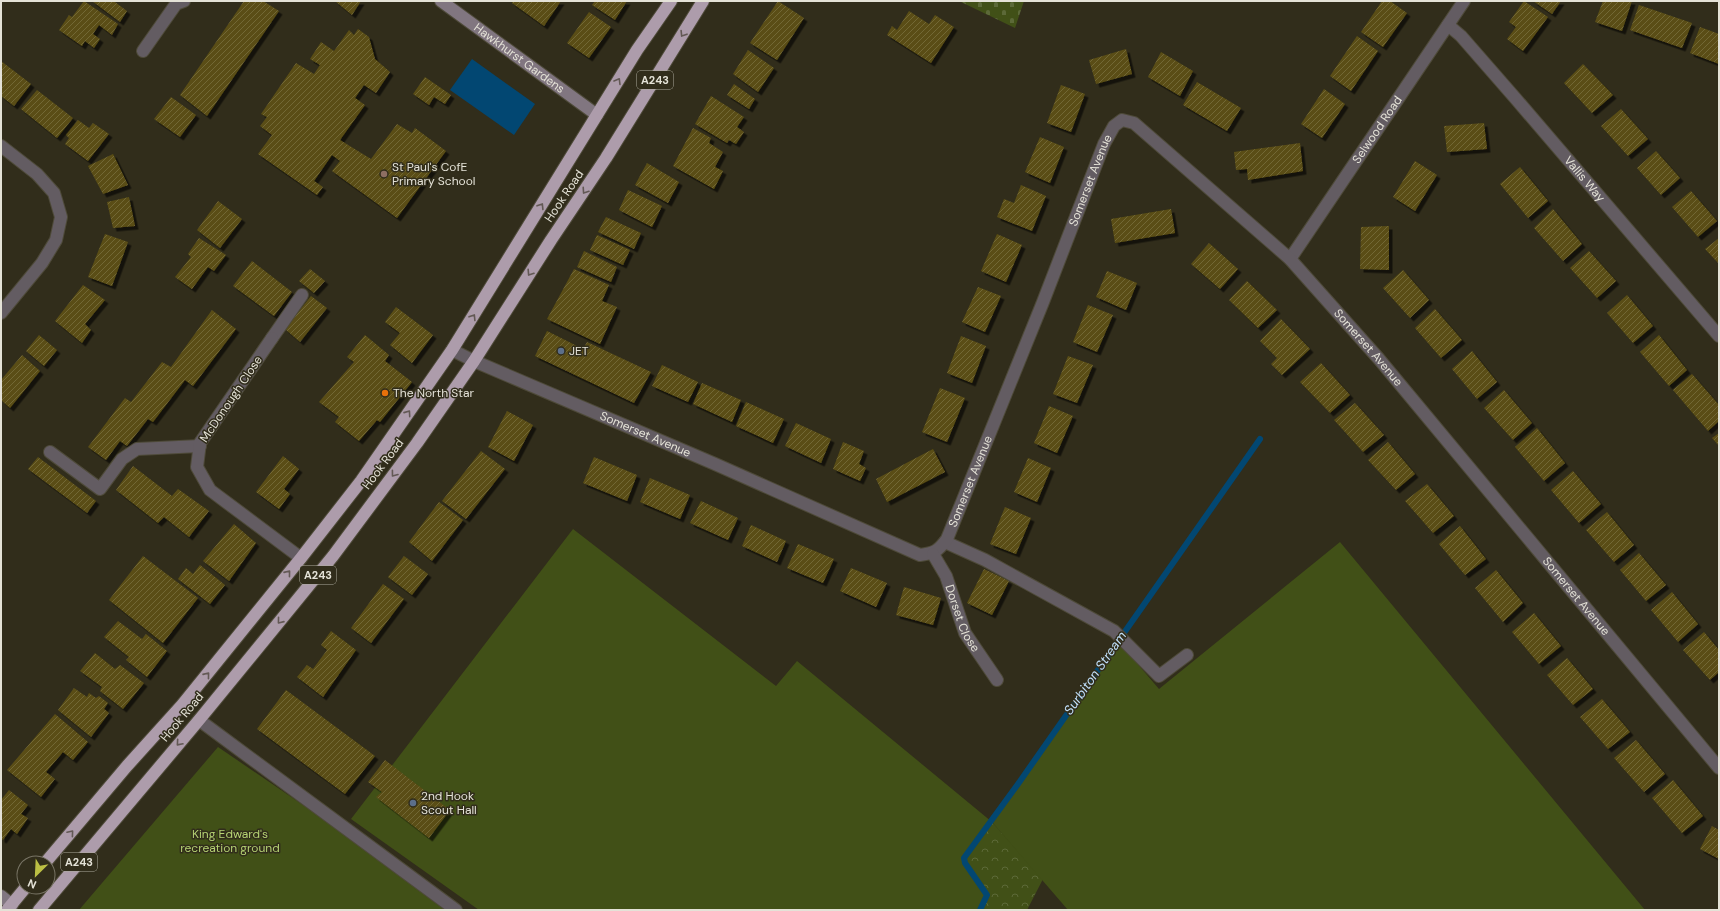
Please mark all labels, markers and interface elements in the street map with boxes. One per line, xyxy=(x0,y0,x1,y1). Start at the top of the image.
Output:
street label: Hawkhurst Gardens xyxy=(471,20,568,97)
one-way arrow xyxy=(680,30,687,37)
road number: A243 xyxy=(637,71,673,89)
one-way arrow xyxy=(613,78,620,85)
street label: Selwood Road xyxy=(1349,93,1406,167)
street label: Somerset Avenue xyxy=(1065,131,1116,229)
street label: Vallis Way xyxy=(1560,153,1609,206)
place label: St Paul's CofE Primary School xyxy=(392,159,475,189)
street label: Hook Road xyxy=(541,167,587,225)
marker: St Paul's CofE Primary School xyxy=(379,169,389,179)
one-way arrow xyxy=(583,186,590,193)
one-way arrow xyxy=(537,203,544,210)
one-way arrow xyxy=(528,268,535,275)
street label: Somerset Avenue xyxy=(1330,306,1406,390)
one-way arrow xyxy=(468,314,475,321)
place label: JET xyxy=(569,343,589,359)
marker: JET xyxy=(556,346,566,356)
street label: McDonough Close xyxy=(196,352,266,445)
place label: The North Star xyxy=(393,385,474,401)
marker: The North Star xyxy=(380,388,390,398)
street label: Somerset Avenue xyxy=(597,408,694,461)
one-way arrow xyxy=(403,410,411,417)
street label: Somerset Avenue xyxy=(945,433,996,529)
street label: Hook Road xyxy=(359,435,407,493)
one-way arrow xyxy=(391,470,398,477)
street label: Somerset Avenue xyxy=(1539,554,1614,639)
road number: A243 xyxy=(300,566,336,584)
one-way arrow xyxy=(284,571,291,578)
street label: Dorset Close xyxy=(941,583,984,655)
one-way arrow xyxy=(277,616,284,624)
water label: Surbiton Stream xyxy=(1060,628,1130,718)
one-way arrow xyxy=(202,672,209,679)
street label: Hook Road xyxy=(157,689,207,745)
one-way arrow xyxy=(176,738,184,746)
place label: 2nd Hook Scout Hall xyxy=(421,788,477,818)
marker: 2nd Hook Scout Hall xyxy=(408,798,418,808)
park label: King Edward's recreation ground xyxy=(180,826,280,856)
one-way arrow xyxy=(66,831,73,838)
road number: A243 xyxy=(61,853,97,871)
north arrow xyxy=(16,855,56,895)
text: N xyxy=(25,876,38,892)

